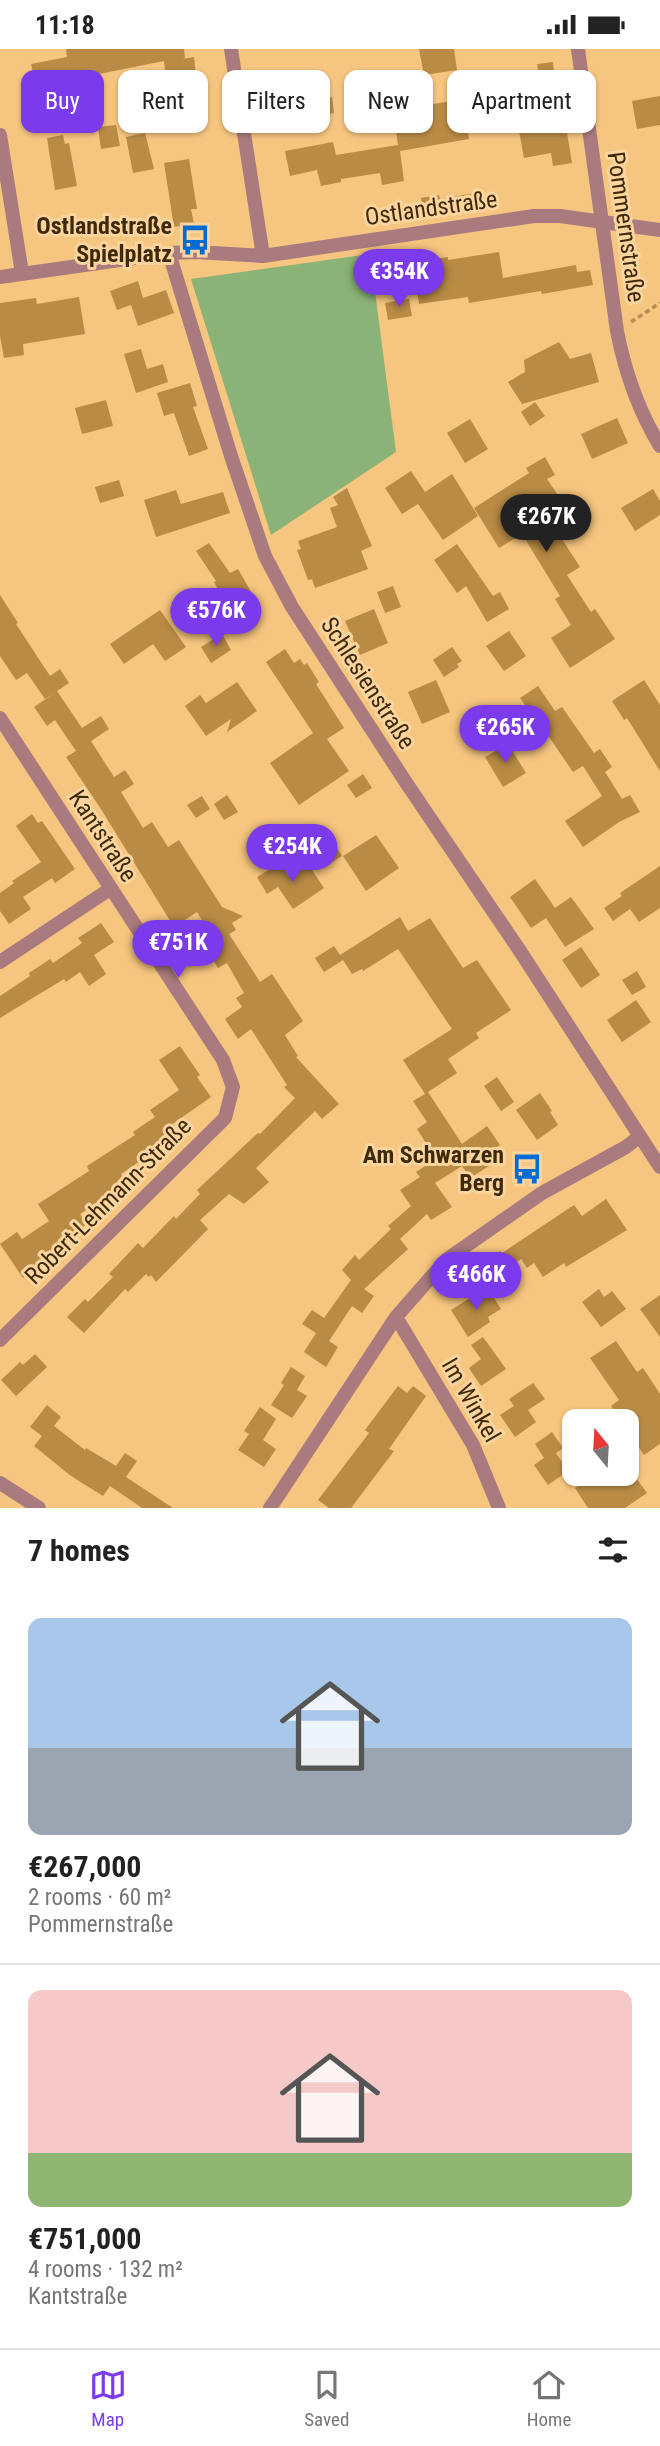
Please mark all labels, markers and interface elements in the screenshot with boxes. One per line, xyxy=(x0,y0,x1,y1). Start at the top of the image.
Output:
text: 11:18 xyxy=(35,10,95,40)
chip: Buy xyxy=(21,70,104,133)
chip: Rent xyxy=(118,70,208,133)
chip: Filters xyxy=(222,70,330,133)
chip: New xyxy=(344,70,433,133)
chip: Apartment xyxy=(447,70,596,133)
street label: Pommernstraße xyxy=(602,150,650,304)
street label: Ostlandstraße xyxy=(363,185,499,231)
place label: Ostlandstraße Spielplatz xyxy=(36,212,172,268)
bus stop icon: Ostlandstraße Spielplatz xyxy=(178,223,212,257)
pin: €354K xyxy=(350,250,448,309)
text: €354K xyxy=(369,258,429,285)
pin: €267K xyxy=(497,495,595,554)
text: €267K xyxy=(516,503,576,530)
pin: €576K xyxy=(167,589,265,648)
text: €576K xyxy=(186,597,246,624)
street label: Schlesienstraße xyxy=(315,612,421,754)
pin: €265K xyxy=(456,705,554,765)
text: €265K xyxy=(475,714,535,741)
street label: Kantstraße xyxy=(63,785,143,887)
pin: €254K xyxy=(243,825,341,884)
text: €254K xyxy=(262,833,322,860)
pin: €751K xyxy=(129,921,227,980)
text: €751K xyxy=(148,929,208,956)
street label: Robert-Lehmann-Straße xyxy=(19,1112,197,1290)
place label: Am Schwarzen Berg xyxy=(363,1141,504,1197)
bus stop icon: Am Schwarzen Berg xyxy=(510,1152,544,1186)
pin: €466K xyxy=(427,1253,525,1312)
text: €466K xyxy=(446,1261,506,1288)
street label: Im Winkel xyxy=(436,1353,506,1447)
north arrow xyxy=(562,1409,639,1486)
map controls xyxy=(562,1409,639,1486)
icon: filters xyxy=(594,1531,632,1569)
text: 7 homes xyxy=(28,1533,130,1568)
icon: home xyxy=(267,1663,393,1789)
text: €267,000 xyxy=(28,1849,141,1884)
text: 2 rooms · 60 m² xyxy=(28,1884,171,1911)
text: Pommernstraße xyxy=(28,1911,173,1938)
icon: home xyxy=(267,2035,393,2161)
text: €751,000 xyxy=(28,2221,141,2256)
text: 4 rooms · 132 m² xyxy=(28,2256,183,2283)
text: Kantstraße xyxy=(28,2283,127,2310)
tab: Map xyxy=(89,2366,127,2431)
tab: Saved xyxy=(304,2366,349,2431)
tab: Home xyxy=(527,2366,571,2431)

